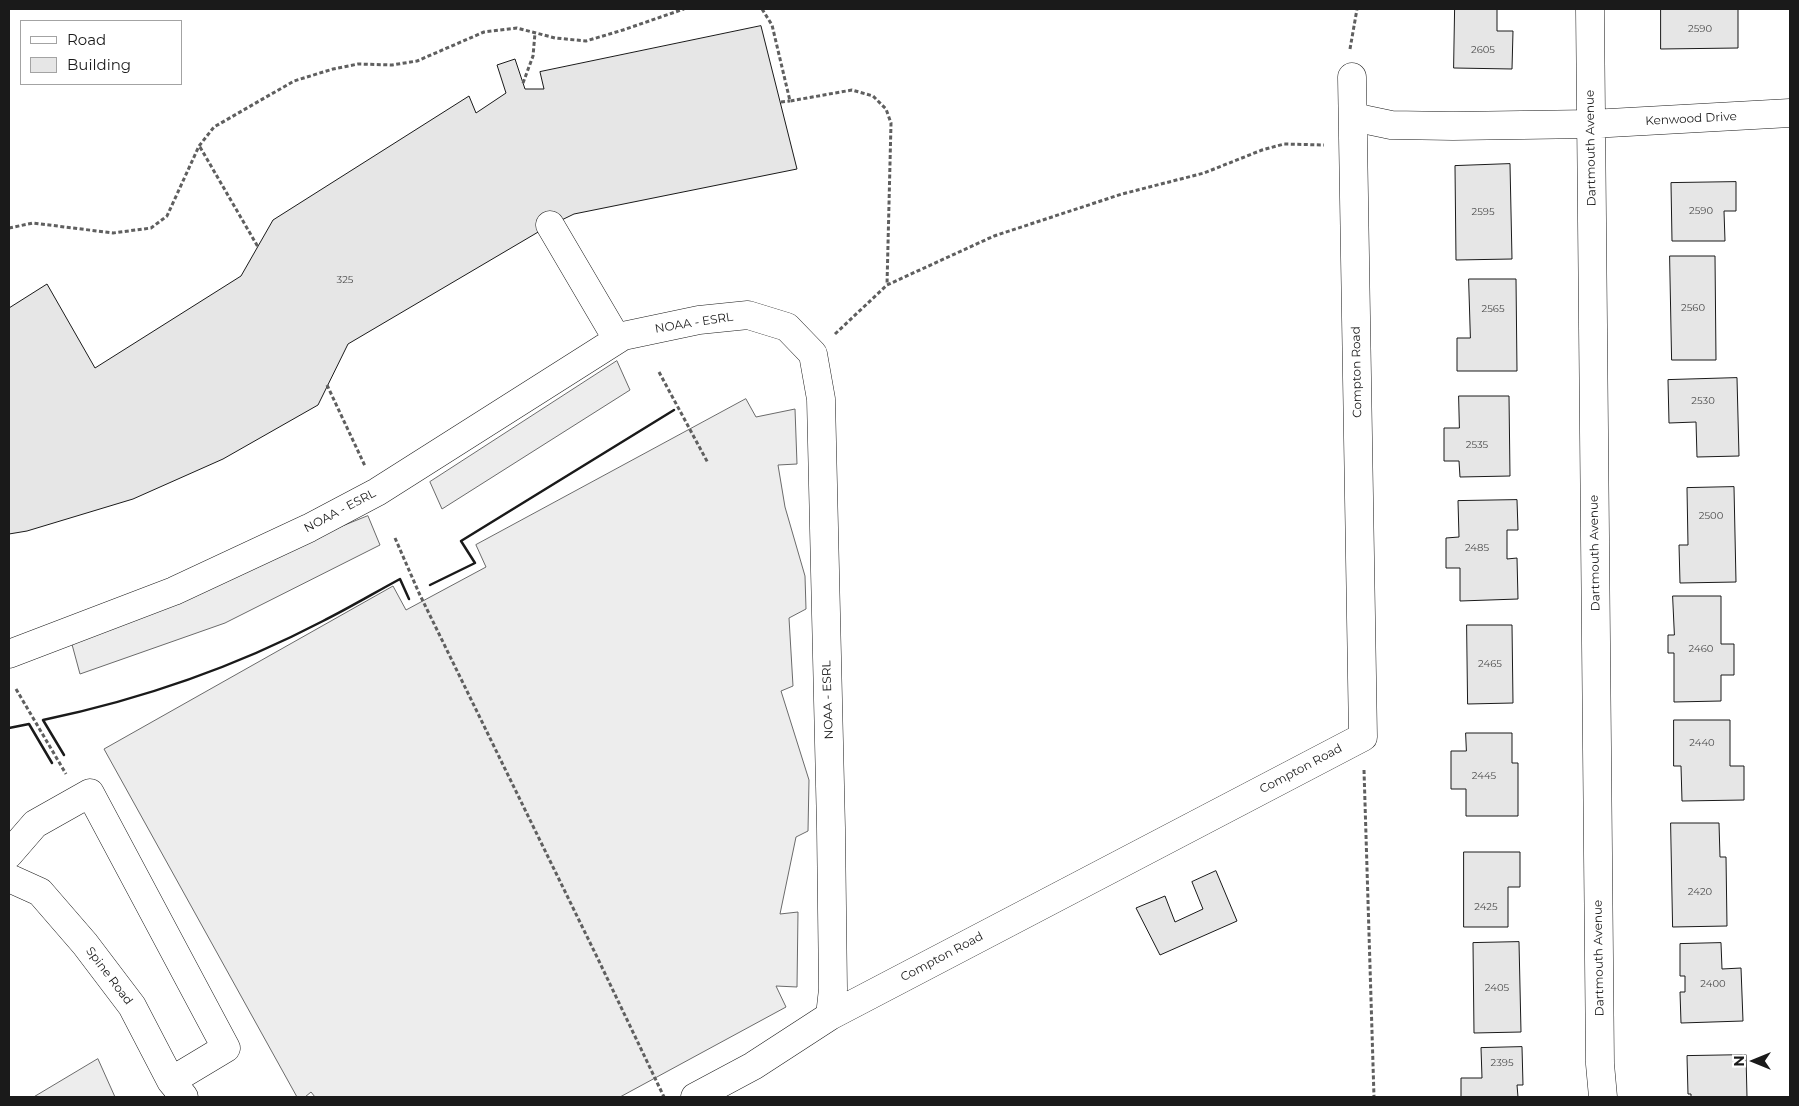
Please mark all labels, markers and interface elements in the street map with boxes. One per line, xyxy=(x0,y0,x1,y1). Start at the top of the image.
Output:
legend xyxy=(20,20,182,85)
house number: 2590 xyxy=(1688,23,1712,35)
text: Road xyxy=(67,30,106,49)
house number: 2605 xyxy=(1471,44,1495,56)
text: Building xyxy=(67,55,131,74)
street label: Dartmouth Avenue xyxy=(1583,90,1599,206)
street label: Kenwood Drive xyxy=(1645,109,1737,129)
house number: 2590 xyxy=(1689,205,1713,217)
house number: 2595 xyxy=(1471,206,1495,218)
house number: 325 xyxy=(337,274,353,286)
house number: 2560 xyxy=(1681,302,1705,314)
house number: 2565 xyxy=(1481,303,1505,315)
street label: NOAA - ESRL xyxy=(654,310,734,336)
street label: Compton Road xyxy=(1349,326,1365,418)
house number: 2530 xyxy=(1691,395,1715,407)
house number: 2535 xyxy=(1466,439,1488,451)
street label: NOAA - ESRL xyxy=(302,486,378,536)
street label: Dartmouth Avenue xyxy=(1587,495,1603,611)
house number: 2500 xyxy=(1699,510,1723,522)
house number: 2485 xyxy=(1465,542,1489,554)
house number: 2460 xyxy=(1689,643,1713,655)
house number: 2465 xyxy=(1478,658,1502,670)
street label: NOAA - ESRL xyxy=(819,660,837,740)
house number: 2440 xyxy=(1689,737,1715,749)
street label: Compton Road xyxy=(1257,741,1345,797)
house number: 2445 xyxy=(1472,770,1496,782)
house number: 2420 xyxy=(1688,886,1712,898)
street label: Dartmouth Avenue xyxy=(1591,900,1607,1016)
house number: 2425 xyxy=(1474,901,1498,913)
street label: Compton Road xyxy=(898,929,986,985)
street label: Spine Road xyxy=(83,944,135,1008)
house number: 2400 xyxy=(1700,978,1726,990)
house number: 2405 xyxy=(1485,982,1509,994)
north arrow xyxy=(1729,1036,1779,1086)
text: N xyxy=(1730,1055,1748,1067)
house number: 2395 xyxy=(1490,1057,1514,1069)

